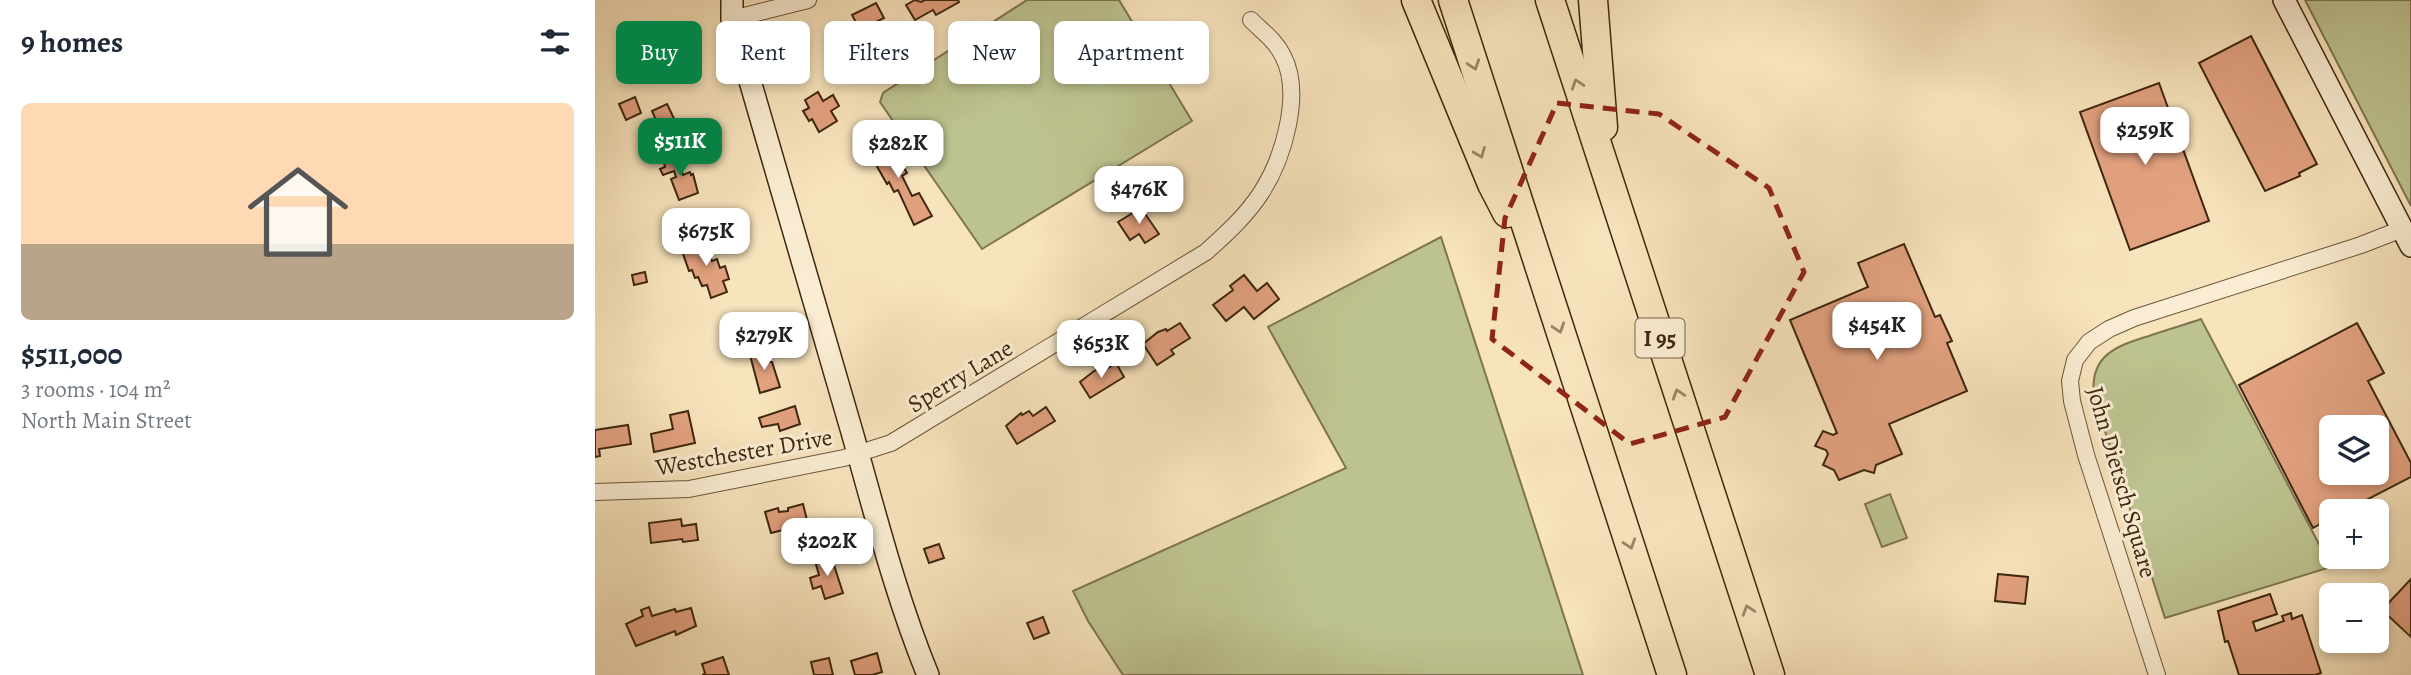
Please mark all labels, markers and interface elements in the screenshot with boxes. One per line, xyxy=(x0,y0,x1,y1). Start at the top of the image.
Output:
chip: Buy xyxy=(616,21,702,84)
chip: Rent xyxy=(716,21,810,84)
chip: Filters xyxy=(824,21,934,84)
chip: New xyxy=(948,21,1040,84)
chip: Apartment xyxy=(1054,21,1209,84)
text: 9 homes xyxy=(21,22,123,62)
icon: filters xyxy=(536,23,574,61)
one-way arrow xyxy=(1466,58,1480,71)
one-way arrow xyxy=(1571,79,1585,91)
pin: $259K xyxy=(2096,108,2194,167)
text: $259K xyxy=(2116,114,2174,145)
pin: $511K xyxy=(631,118,729,178)
pin: $282K xyxy=(849,120,947,180)
text: $511K xyxy=(654,125,706,156)
text: $282K xyxy=(868,127,928,158)
one-way arrow xyxy=(1472,146,1486,159)
icon: home xyxy=(235,149,361,275)
pin: $476K xyxy=(1090,166,1188,226)
text: $476K xyxy=(1110,173,1168,204)
pin: $675K xyxy=(657,208,755,268)
text: $675K xyxy=(678,215,734,246)
pin: $454K xyxy=(1828,302,1926,362)
text: $454K xyxy=(1848,309,1906,340)
pin: $279K xyxy=(715,312,813,372)
road number: I 95 xyxy=(1635,318,1685,358)
text: $279K xyxy=(735,319,793,350)
pin: $653K xyxy=(1052,320,1150,380)
one-way arrow xyxy=(1551,322,1566,334)
text: $653K xyxy=(1073,327,1129,358)
street label: Sperry Lane xyxy=(901,332,1019,420)
text: $511,000 xyxy=(21,334,123,374)
text: 3 rooms · 104 m² xyxy=(21,374,170,405)
street label: John Dietsch Square xyxy=(2079,383,2165,581)
one-way arrow xyxy=(1672,388,1686,400)
text: North Main Street xyxy=(21,405,192,436)
map controls xyxy=(2319,415,2389,653)
button: layers xyxy=(2319,415,2389,485)
street label: Westchester Drive xyxy=(652,421,835,483)
button: + xyxy=(2319,499,2389,569)
pin: $202K xyxy=(778,518,876,578)
text: $202K xyxy=(797,525,857,556)
one-way arrow xyxy=(1622,538,1636,550)
button: − xyxy=(2319,583,2389,653)
one-way arrow xyxy=(1742,604,1757,616)

